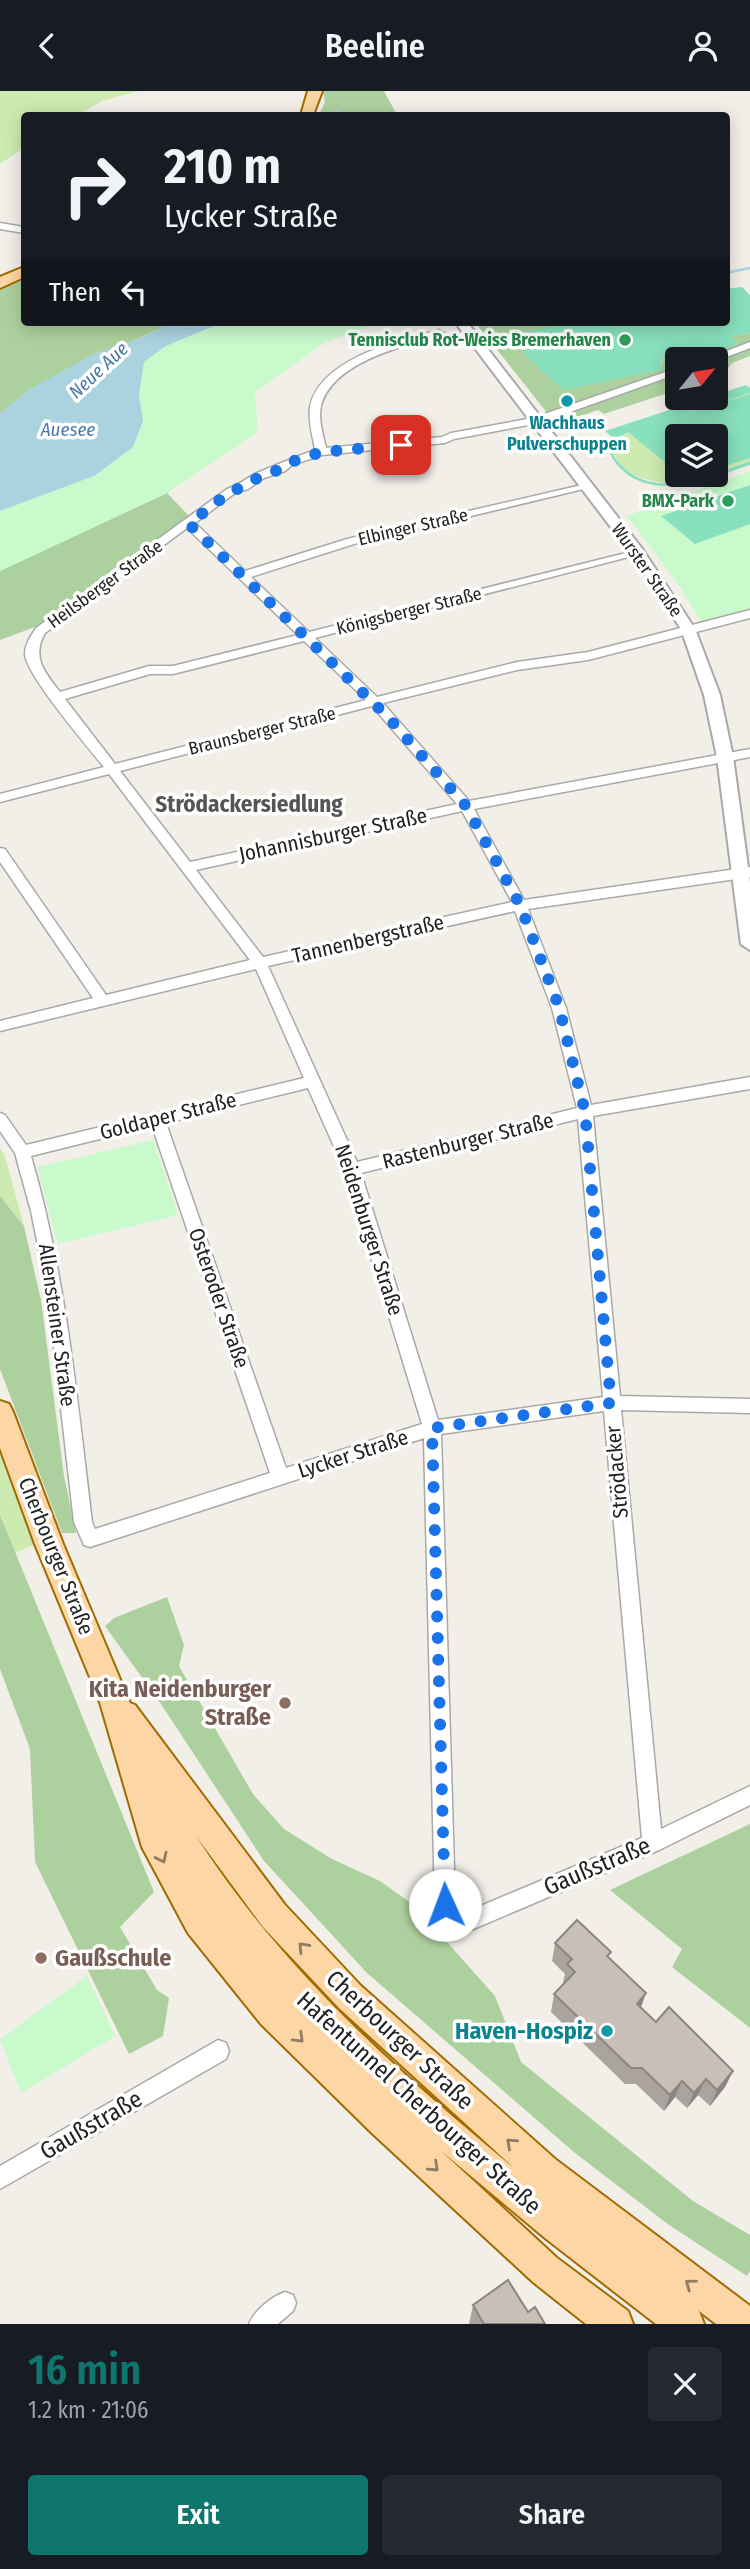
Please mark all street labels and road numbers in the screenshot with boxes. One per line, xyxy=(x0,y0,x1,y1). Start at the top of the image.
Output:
street label: Elbinger Straße xyxy=(356,504,470,550)
street label: Wurster Straße xyxy=(607,519,687,621)
street label: Heilsberger Straße xyxy=(43,535,167,633)
street label: Königsberger Straße xyxy=(334,582,484,640)
street label: Braunsberger Straße xyxy=(186,702,338,760)
street label: Johannisburger Straße xyxy=(237,802,429,868)
street label: Tannenbergstraße xyxy=(289,909,447,969)
street label: Goldaper Straße xyxy=(97,1086,239,1146)
street label: Rastenburger Straße xyxy=(380,1107,556,1175)
street label: Neidenburger Straße xyxy=(329,1141,409,1319)
street label: Osteroder Straße xyxy=(183,1224,255,1372)
street label: Allensteiner Straße xyxy=(33,1242,81,1408)
street label: Lycker Straße xyxy=(295,1424,411,1484)
street label: Strödacker xyxy=(600,1424,634,1519)
street label: Cherbourger Straße xyxy=(13,1473,99,1639)
street label: Gaußstraße xyxy=(539,1831,655,1901)
street label: Cherbourger Straße xyxy=(320,1964,480,2116)
street label: Hafentunnel Cherbourger Straße xyxy=(291,1986,547,2220)
street label: Gaußstraße xyxy=(35,2085,147,2165)

